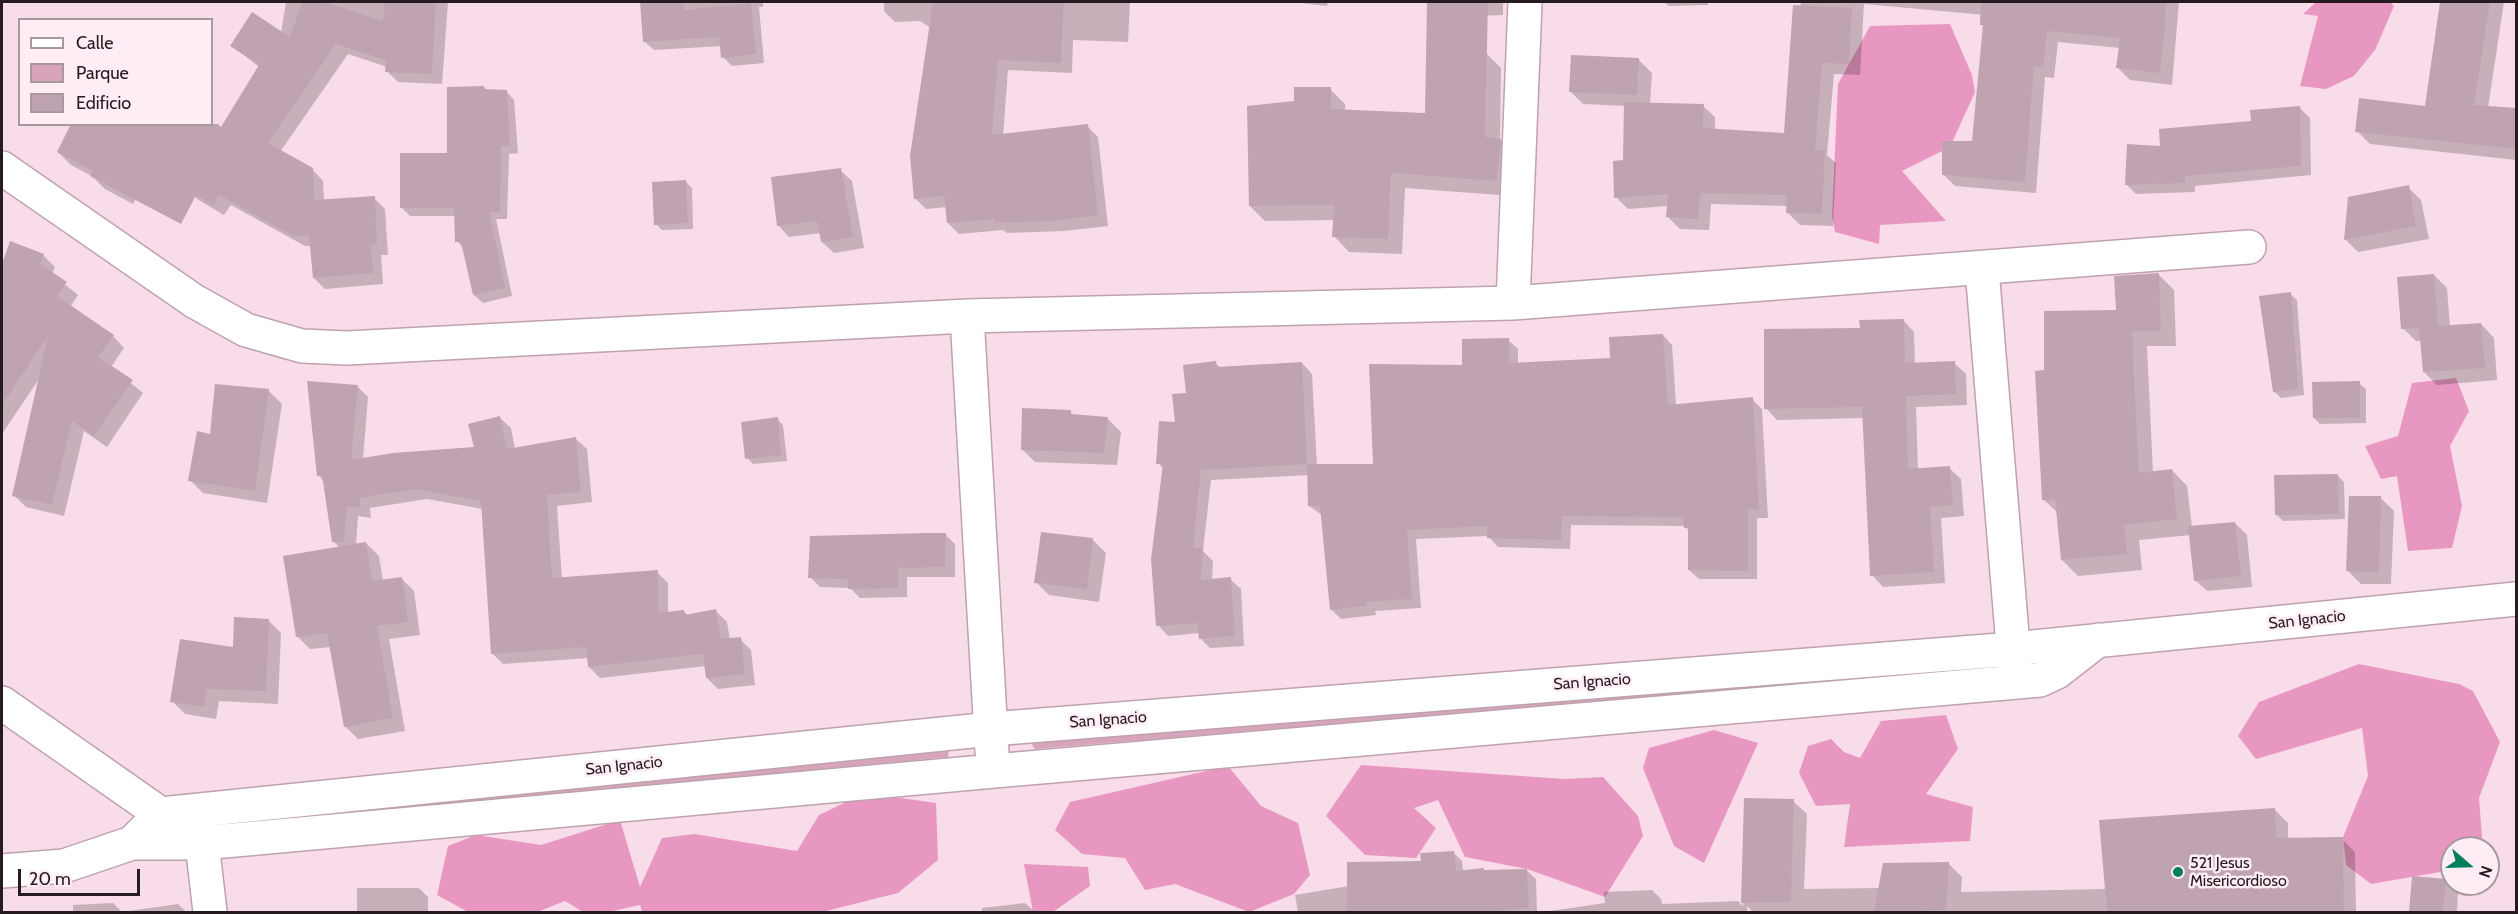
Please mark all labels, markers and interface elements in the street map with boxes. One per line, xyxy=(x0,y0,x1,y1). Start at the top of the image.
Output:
legend xyxy=(18,18,213,126)
text: Calle xyxy=(76,32,113,54)
text: Parque xyxy=(76,62,129,84)
text: Edificio xyxy=(76,92,131,114)
street label: San Ignacio xyxy=(2267,606,2347,634)
street label: San Ignacio xyxy=(1553,670,1631,694)
street label: San Ignacio xyxy=(1069,708,1147,732)
street label: San Ignacio xyxy=(584,752,664,780)
north arrow xyxy=(2440,836,2500,896)
place label: 521 Jesus Misericordioso xyxy=(2190,853,2287,891)
scale bar xyxy=(21,857,142,895)
text: N xyxy=(2475,863,2496,880)
marker: 521 Jesus Misericordioso xyxy=(2171,865,2185,879)
text: 20 m xyxy=(29,868,71,890)

